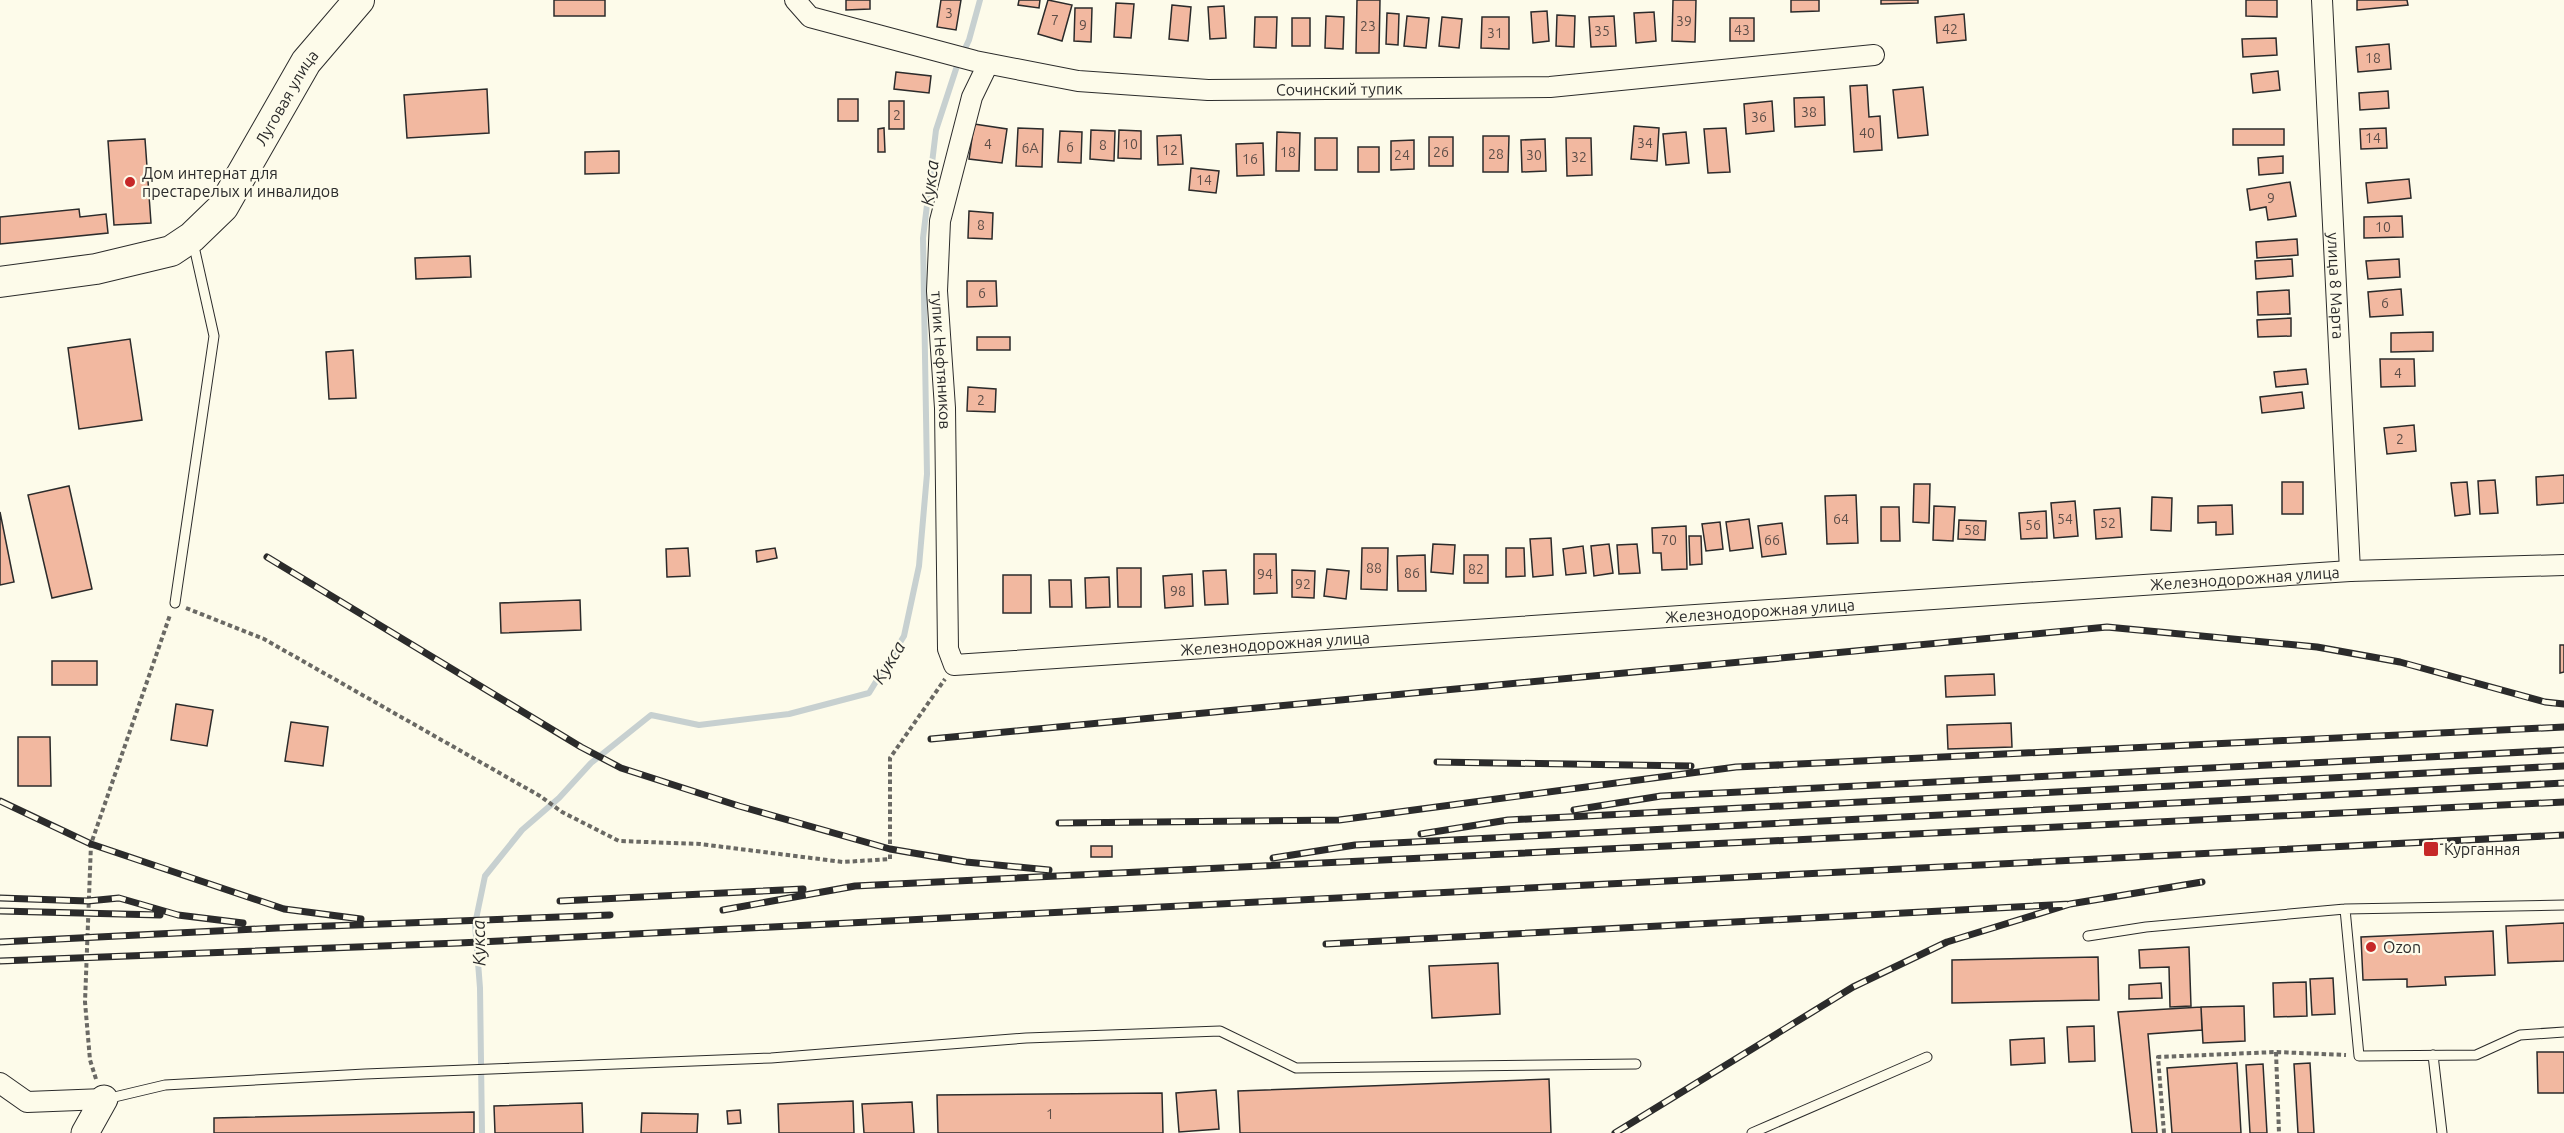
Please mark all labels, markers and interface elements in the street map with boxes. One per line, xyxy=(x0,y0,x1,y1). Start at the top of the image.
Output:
house number: 3 xyxy=(945,5,953,21)
house number: 7 xyxy=(1051,12,1059,28)
house number: 39 xyxy=(1676,13,1692,29)
house number: 9 xyxy=(1079,17,1087,33)
house number: 23 xyxy=(1360,18,1376,34)
house number: 42 xyxy=(1942,21,1958,37)
house number: 43 xyxy=(1734,22,1750,38)
house number: 35 xyxy=(1594,23,1610,39)
house number: 31 xyxy=(1487,25,1503,41)
street label: Луговая улица xyxy=(251,46,322,148)
house number: 18 xyxy=(2365,50,2381,66)
street label: Сочинский тупик xyxy=(1276,79,1403,98)
house number: 38 xyxy=(1801,104,1817,120)
house number: 2 xyxy=(893,107,901,123)
house number: 36 xyxy=(1751,109,1767,125)
house number: 40 xyxy=(1859,125,1875,141)
house number: 14 xyxy=(2365,130,2381,146)
house number: 34 xyxy=(1637,135,1653,151)
house number: 4 xyxy=(984,136,992,152)
house number: 10 xyxy=(1122,136,1138,152)
house number: 8 xyxy=(1099,137,1107,153)
house number: 6 xyxy=(1066,139,1074,155)
house number: 6А xyxy=(1022,140,1039,156)
house number: 12 xyxy=(1162,142,1178,158)
house number: 18 xyxy=(1280,144,1296,160)
house number: 26 xyxy=(1433,144,1449,160)
house number: 28 xyxy=(1488,146,1504,162)
house number: 24 xyxy=(1394,147,1410,163)
house number: 30 xyxy=(1526,147,1542,163)
house number: 32 xyxy=(1571,149,1587,165)
house number: 16 xyxy=(1242,151,1258,167)
water label: Кукса xyxy=(916,159,942,207)
place label: Дом интернат для престарелых и инвалидов xyxy=(142,164,339,200)
house number: 14 xyxy=(1196,172,1212,188)
marker: Дом интернат для престарелых и инвалидов xyxy=(123,175,137,189)
house number: 9 xyxy=(2267,190,2275,206)
house number: 8 xyxy=(977,217,985,233)
house number: 10 xyxy=(2375,219,2391,235)
street label: улица 8 Марта xyxy=(2324,232,2348,340)
house number: 6 xyxy=(978,285,986,301)
street label: тупик Нефтяников xyxy=(928,290,954,429)
house number: 6 xyxy=(2381,295,2389,311)
house number: 4 xyxy=(2394,365,2402,381)
house number: 2 xyxy=(977,392,985,408)
house number: 2 xyxy=(2396,431,2404,447)
house number: 64 xyxy=(1833,511,1849,527)
house number: 54 xyxy=(2057,511,2073,527)
house number: 52 xyxy=(2100,515,2116,531)
house number: 56 xyxy=(2025,517,2041,533)
house number: 58 xyxy=(1964,522,1980,538)
house number: 70 xyxy=(1661,532,1677,548)
house number: 66 xyxy=(1764,532,1780,548)
house number: 88 xyxy=(1366,560,1382,576)
house number: 82 xyxy=(1468,561,1484,577)
street label: Железнодорожная улица xyxy=(2150,563,2340,593)
house number: 86 xyxy=(1404,565,1420,581)
house number: 94 xyxy=(1257,566,1273,582)
house number: 92 xyxy=(1295,576,1311,592)
house number: 98 xyxy=(1170,583,1186,599)
street label: Железнодорожная улица xyxy=(1665,595,1855,626)
street label: Железнодорожная улица xyxy=(1180,628,1370,659)
water label: Кукса xyxy=(868,637,909,687)
marker: Курганная xyxy=(2422,840,2440,858)
place label: Курганная xyxy=(2444,840,2520,858)
water label: Кукса xyxy=(468,919,488,966)
place label: Ozon xyxy=(2383,938,2421,956)
marker: Ozon xyxy=(2364,940,2378,954)
house number: 1 xyxy=(1046,1106,1054,1122)

